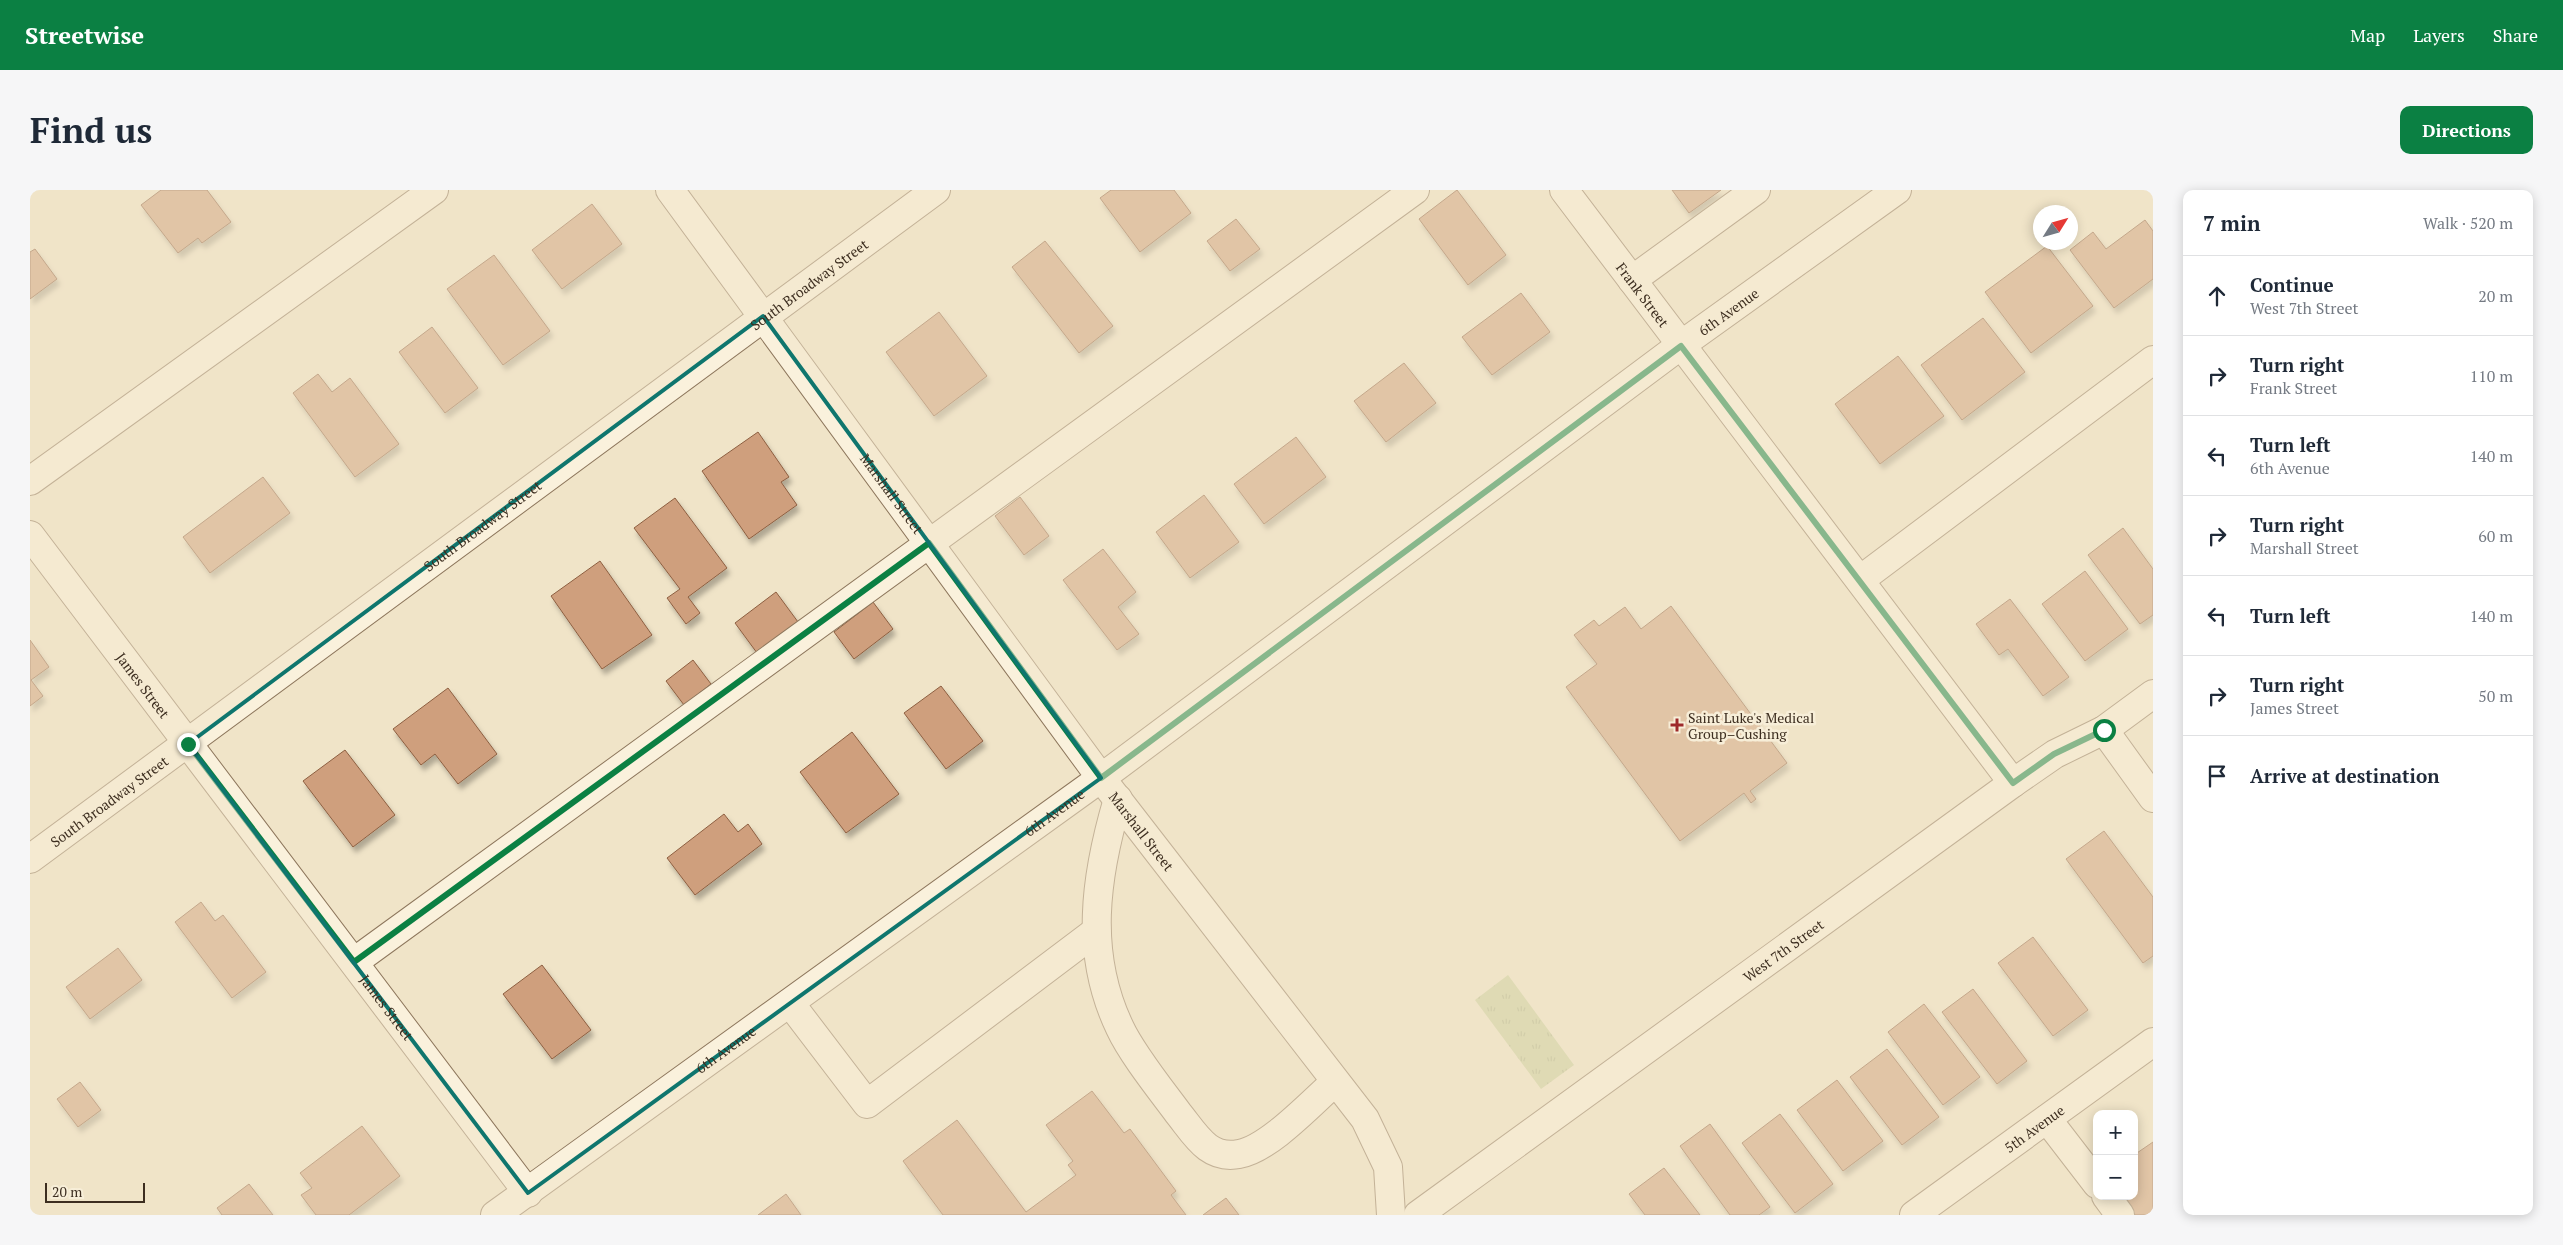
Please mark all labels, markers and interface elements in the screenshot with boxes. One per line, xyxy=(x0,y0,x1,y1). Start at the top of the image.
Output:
text: Streetwise xyxy=(25,19,144,51)
text: Map xyxy=(2350,23,2385,47)
text: Layers xyxy=(2413,23,2465,47)
text: Share xyxy=(2493,23,2538,47)
button: Directions xyxy=(2400,106,2533,154)
text: Find us xyxy=(30,107,152,153)
north arrow xyxy=(2033,205,2078,250)
text: 7 min xyxy=(2203,209,2260,237)
text: Walk · 520 m xyxy=(2423,212,2513,234)
street label: South Broadway Street xyxy=(746,234,872,334)
street label: Frank Street xyxy=(1612,258,1674,331)
text: Continue xyxy=(2250,272,2334,297)
icon: ahead xyxy=(2203,282,2231,310)
street label: 6th Avenue xyxy=(1694,283,1762,339)
text: 20 m xyxy=(2478,285,2513,307)
text: West 7th Street xyxy=(2250,297,2358,319)
text: Turn right xyxy=(2250,352,2344,377)
icon: right xyxy=(2203,362,2231,390)
text: 110 m xyxy=(2470,365,2513,387)
text: Frank Street xyxy=(2250,377,2337,399)
text: Turn left xyxy=(2250,432,2331,457)
icon: left xyxy=(2203,442,2231,470)
text: 140 m xyxy=(2470,445,2513,467)
street label: Marshall Street xyxy=(856,449,929,538)
text: 6th Avenue xyxy=(2250,457,2330,479)
street label: South Broadway Street xyxy=(419,475,545,575)
text: Turn right xyxy=(2250,512,2344,537)
icon: right xyxy=(2203,522,2231,550)
text: 60 m xyxy=(2478,525,2513,547)
text: Marshall Street xyxy=(2250,537,2359,559)
icon: left xyxy=(2203,602,2231,630)
text: Turn left xyxy=(2250,603,2331,628)
text: 140 m xyxy=(2470,605,2513,627)
street label: James Street xyxy=(112,648,175,722)
text: Turn right xyxy=(2250,672,2344,697)
icon: right xyxy=(2203,682,2231,710)
text: 50 m xyxy=(2478,685,2513,707)
text: James Street xyxy=(2250,697,2339,719)
place label: Saint Luke's Medical Group–Cushing xyxy=(1688,708,1814,743)
marker: Saint Luke's Medical Group–Cushing xyxy=(1670,718,1684,732)
route start xyxy=(2093,719,2116,742)
route end xyxy=(177,733,200,756)
street label: South Broadway Street xyxy=(46,751,172,851)
icon: arrive xyxy=(2203,762,2231,790)
text: Arrive at destination xyxy=(2250,763,2439,788)
street label: 6th Avenue xyxy=(1020,784,1088,840)
street label: Marshall Street xyxy=(1105,787,1179,875)
street label: West 7th Street xyxy=(1739,914,1828,986)
street label: James Street xyxy=(356,970,419,1044)
street label: 6th Avenue xyxy=(691,1021,759,1077)
street label: 5th Avenue xyxy=(2000,1100,2068,1156)
map controls xyxy=(2093,1110,2138,1200)
button: + xyxy=(2093,1110,2138,1155)
button: − xyxy=(2093,1155,2138,1200)
scale bar xyxy=(45,1180,145,1203)
text: 20 m xyxy=(52,1182,82,1201)

